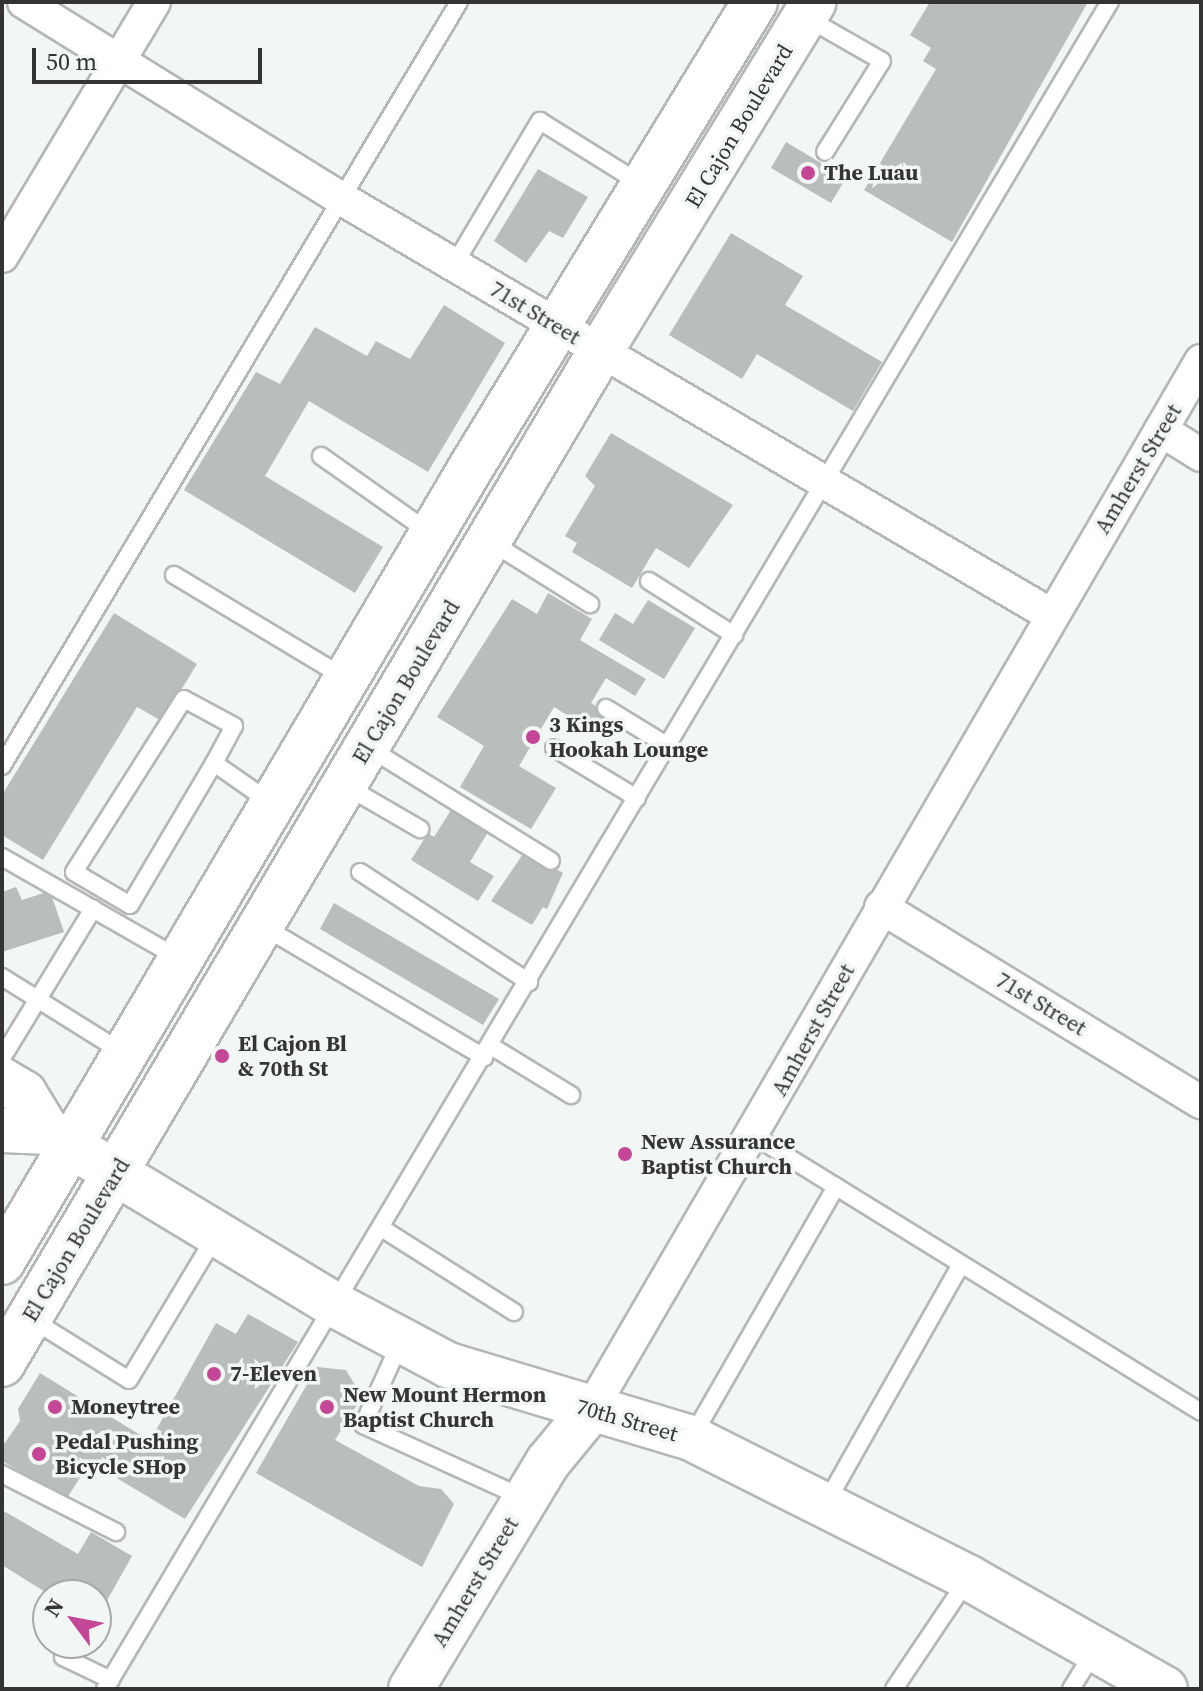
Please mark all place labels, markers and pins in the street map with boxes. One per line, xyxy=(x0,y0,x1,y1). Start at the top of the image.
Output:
place label: The Luau xyxy=(824,160,918,186)
marker: The Luau xyxy=(799,164,817,182)
place label: 3 Kings Hookah Lounge xyxy=(549,711,708,762)
marker: 3 Kings Hookah Lounge xyxy=(524,728,542,746)
place label: El Cajon Bl & 70th St xyxy=(238,1030,347,1082)
marker: El Cajon Bl & 70th St xyxy=(213,1047,231,1065)
place label: New Assurance Baptist Church xyxy=(641,1128,795,1180)
marker: New Assurance Baptist Church xyxy=(616,1145,634,1163)
place label: 7-Eleven xyxy=(230,1361,317,1387)
marker: 7-Eleven xyxy=(205,1365,223,1383)
place label: New Mount Hermon Baptist Church xyxy=(343,1381,546,1432)
place label: Moneytree xyxy=(71,1394,180,1420)
marker: Moneytree xyxy=(46,1398,64,1416)
marker: New Mount Hermon Baptist Church xyxy=(318,1398,336,1416)
place label: Pedal Pushing Bicycle SHop xyxy=(55,1428,198,1480)
marker: Pedal Pushing Bicycle SHop xyxy=(30,1445,48,1463)

